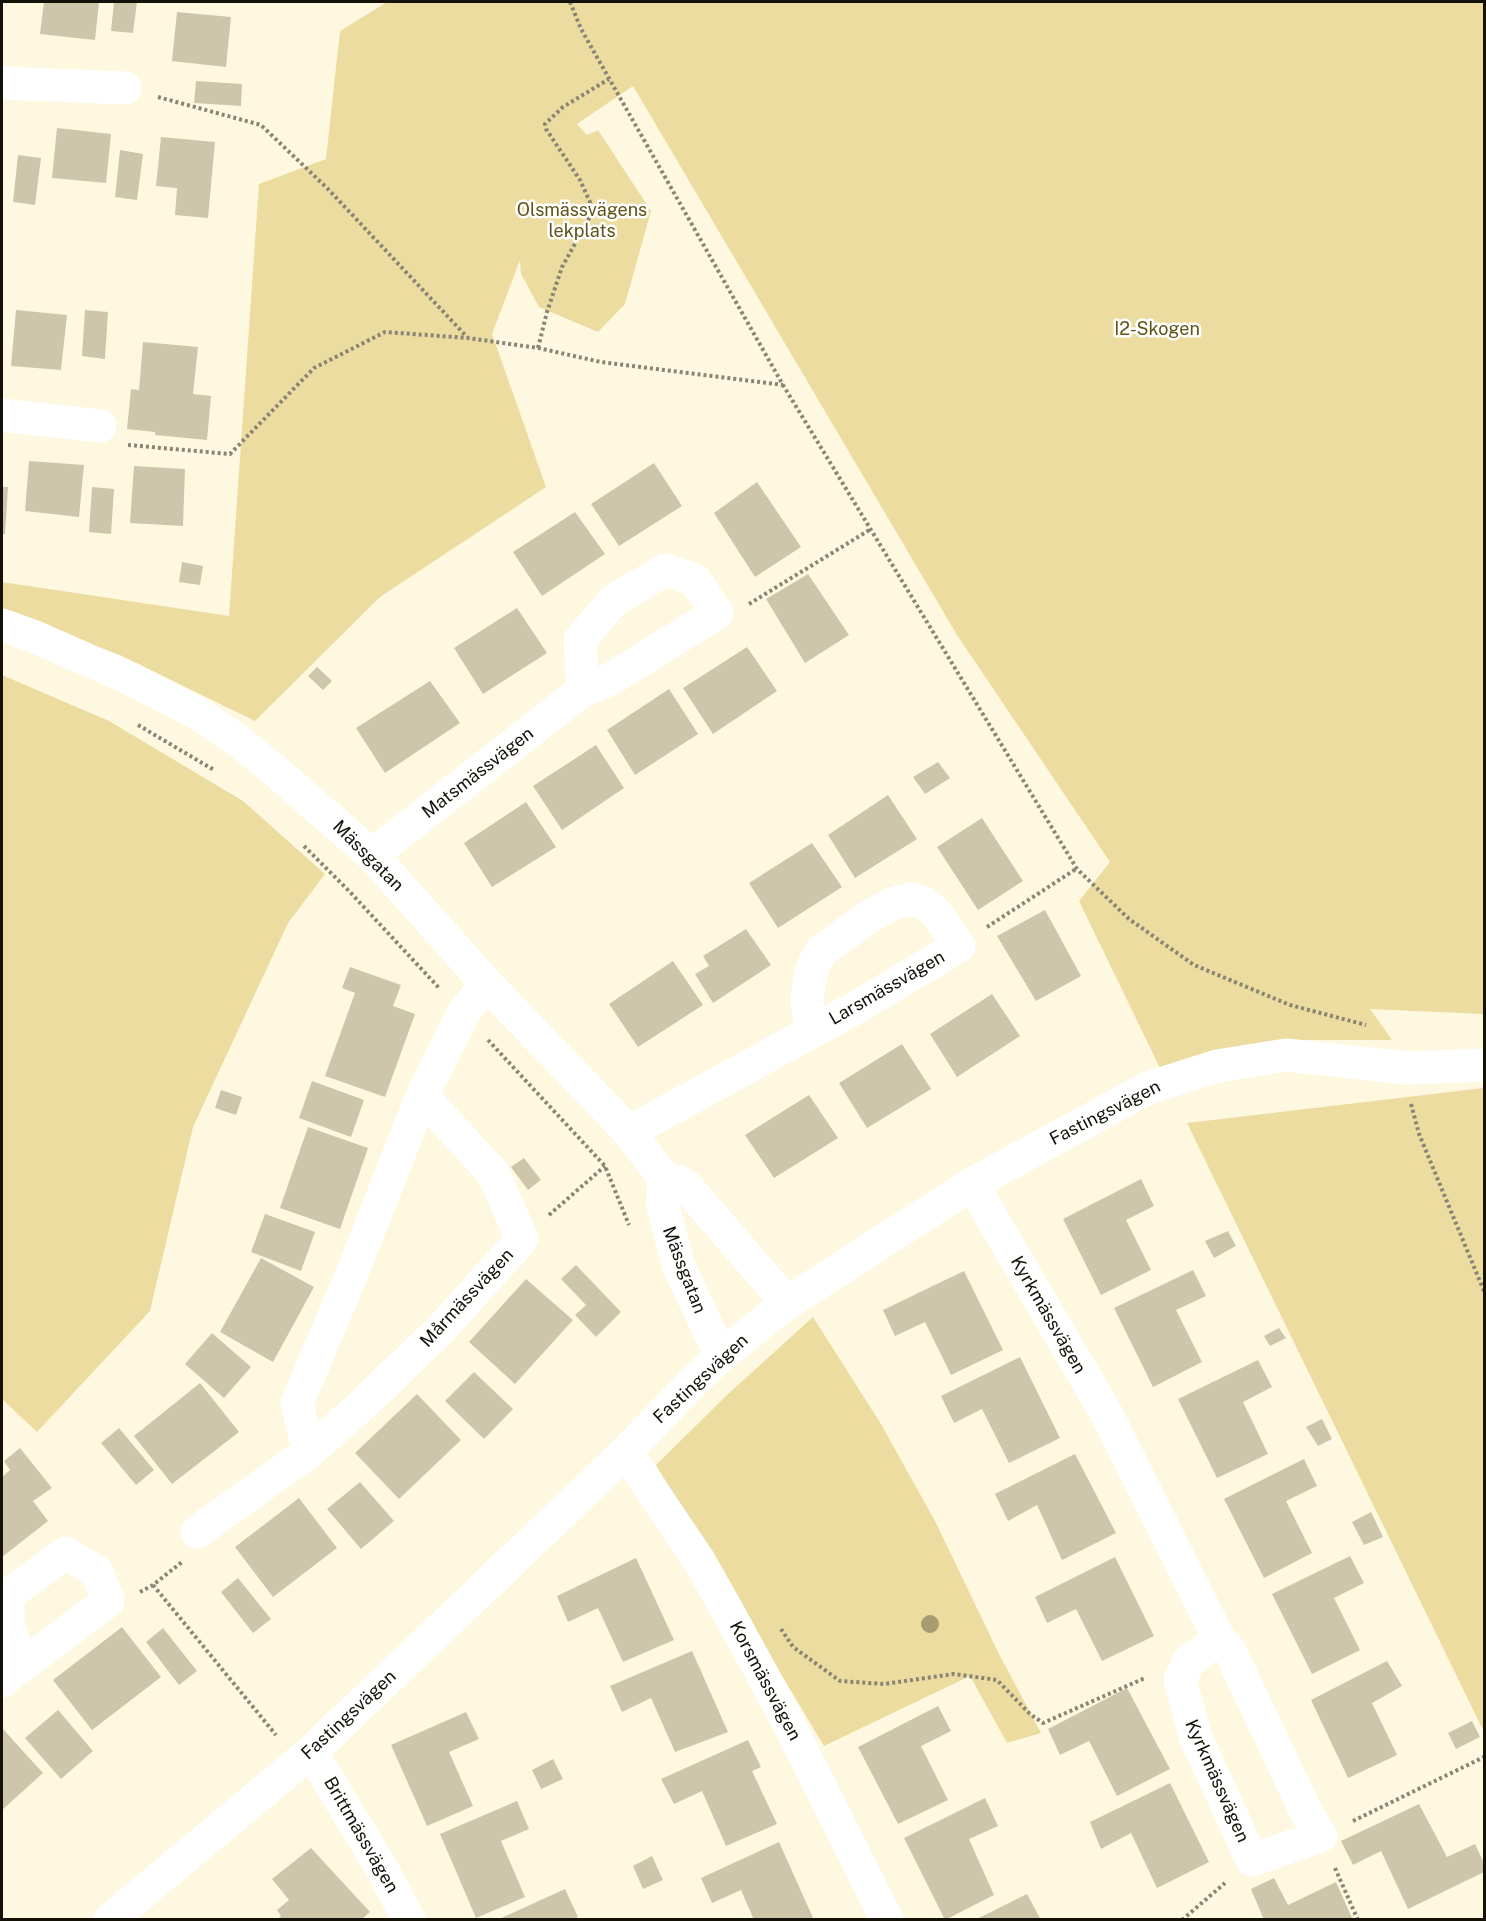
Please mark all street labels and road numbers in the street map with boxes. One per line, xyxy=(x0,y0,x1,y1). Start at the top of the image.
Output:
street label: Matsmässvägen xyxy=(418,723,538,823)
street label: Mässgatan xyxy=(328,816,408,896)
street label: Larsmässvägen xyxy=(825,946,949,1030)
street label: Fastingsvägen xyxy=(1046,1076,1164,1150)
street label: Mässgatan xyxy=(657,1223,711,1317)
street label: Mårmässvägen xyxy=(416,1244,518,1352)
street label: Kyrkmässvägen xyxy=(1006,1252,1090,1378)
street label: Fastingsvägen xyxy=(649,1330,753,1428)
street label: Korsmässvägen xyxy=(725,1618,805,1744)
street label: Fastingsvägen xyxy=(297,1666,401,1764)
street label: Kyrkmässvägen xyxy=(1180,1716,1254,1846)
street label: Brittmässvägen xyxy=(319,1773,403,1897)

